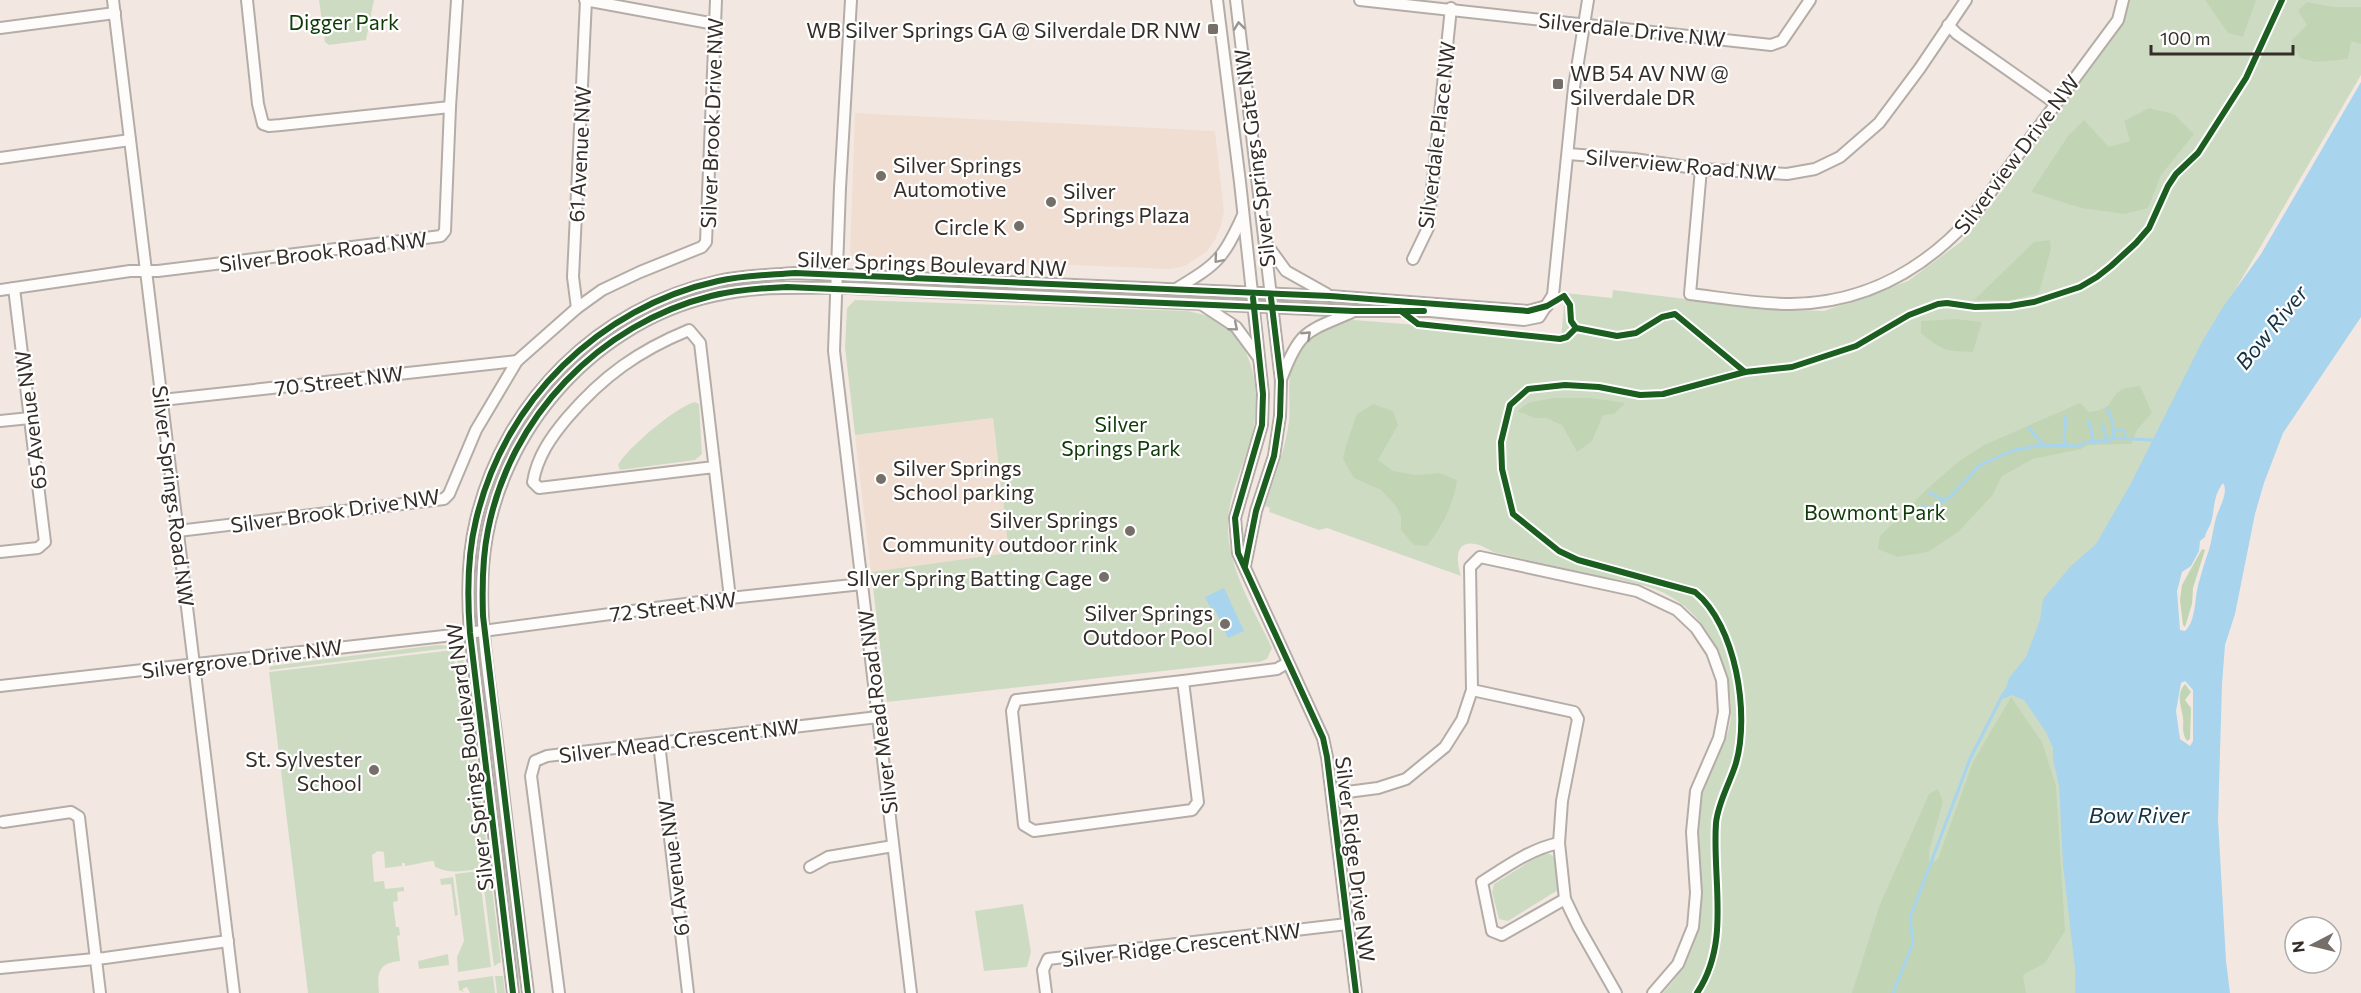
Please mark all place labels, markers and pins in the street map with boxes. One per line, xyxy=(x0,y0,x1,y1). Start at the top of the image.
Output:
place label: WB Silver Springs GA @ Silverdale DR NW xyxy=(806,17,1201,42)
marker: WB Silver Springs GA @ Silverdale DR NW xyxy=(1206,22,1220,36)
place label: WB 54 AV NW @ Silverdale DR xyxy=(1570,60,1729,109)
marker: WB 54 AV NW @ Silverdale DR xyxy=(1551,77,1565,91)
place label: Silver Springs Automotive xyxy=(893,152,1021,201)
marker: Silver Springs Automotive xyxy=(874,169,888,183)
place label: Silver Springs Plaza xyxy=(1063,178,1189,227)
marker: Silver Springs Plaza xyxy=(1044,195,1058,209)
place label: Circle K xyxy=(934,214,1007,239)
marker: Circle K xyxy=(1012,219,1026,233)
place label: Silver Springs School parking xyxy=(893,455,1034,504)
marker: Silver Springs School parking xyxy=(874,472,888,486)
place label: Silver Springs Community outdoor rink xyxy=(882,507,1118,556)
marker: Silver Springs Community outdoor rink xyxy=(1123,524,1137,538)
place label: SIlver Spring Batting Cage xyxy=(846,565,1092,590)
marker: SIlver Spring Batting Cage xyxy=(1097,570,1111,584)
place label: Silver Springs Outdoor Pool xyxy=(1083,600,1213,649)
marker: Silver Springs Outdoor Pool xyxy=(1218,617,1232,631)
place label: St. Sylvester School xyxy=(245,746,362,795)
marker: St. Sylvester School xyxy=(367,763,381,777)

